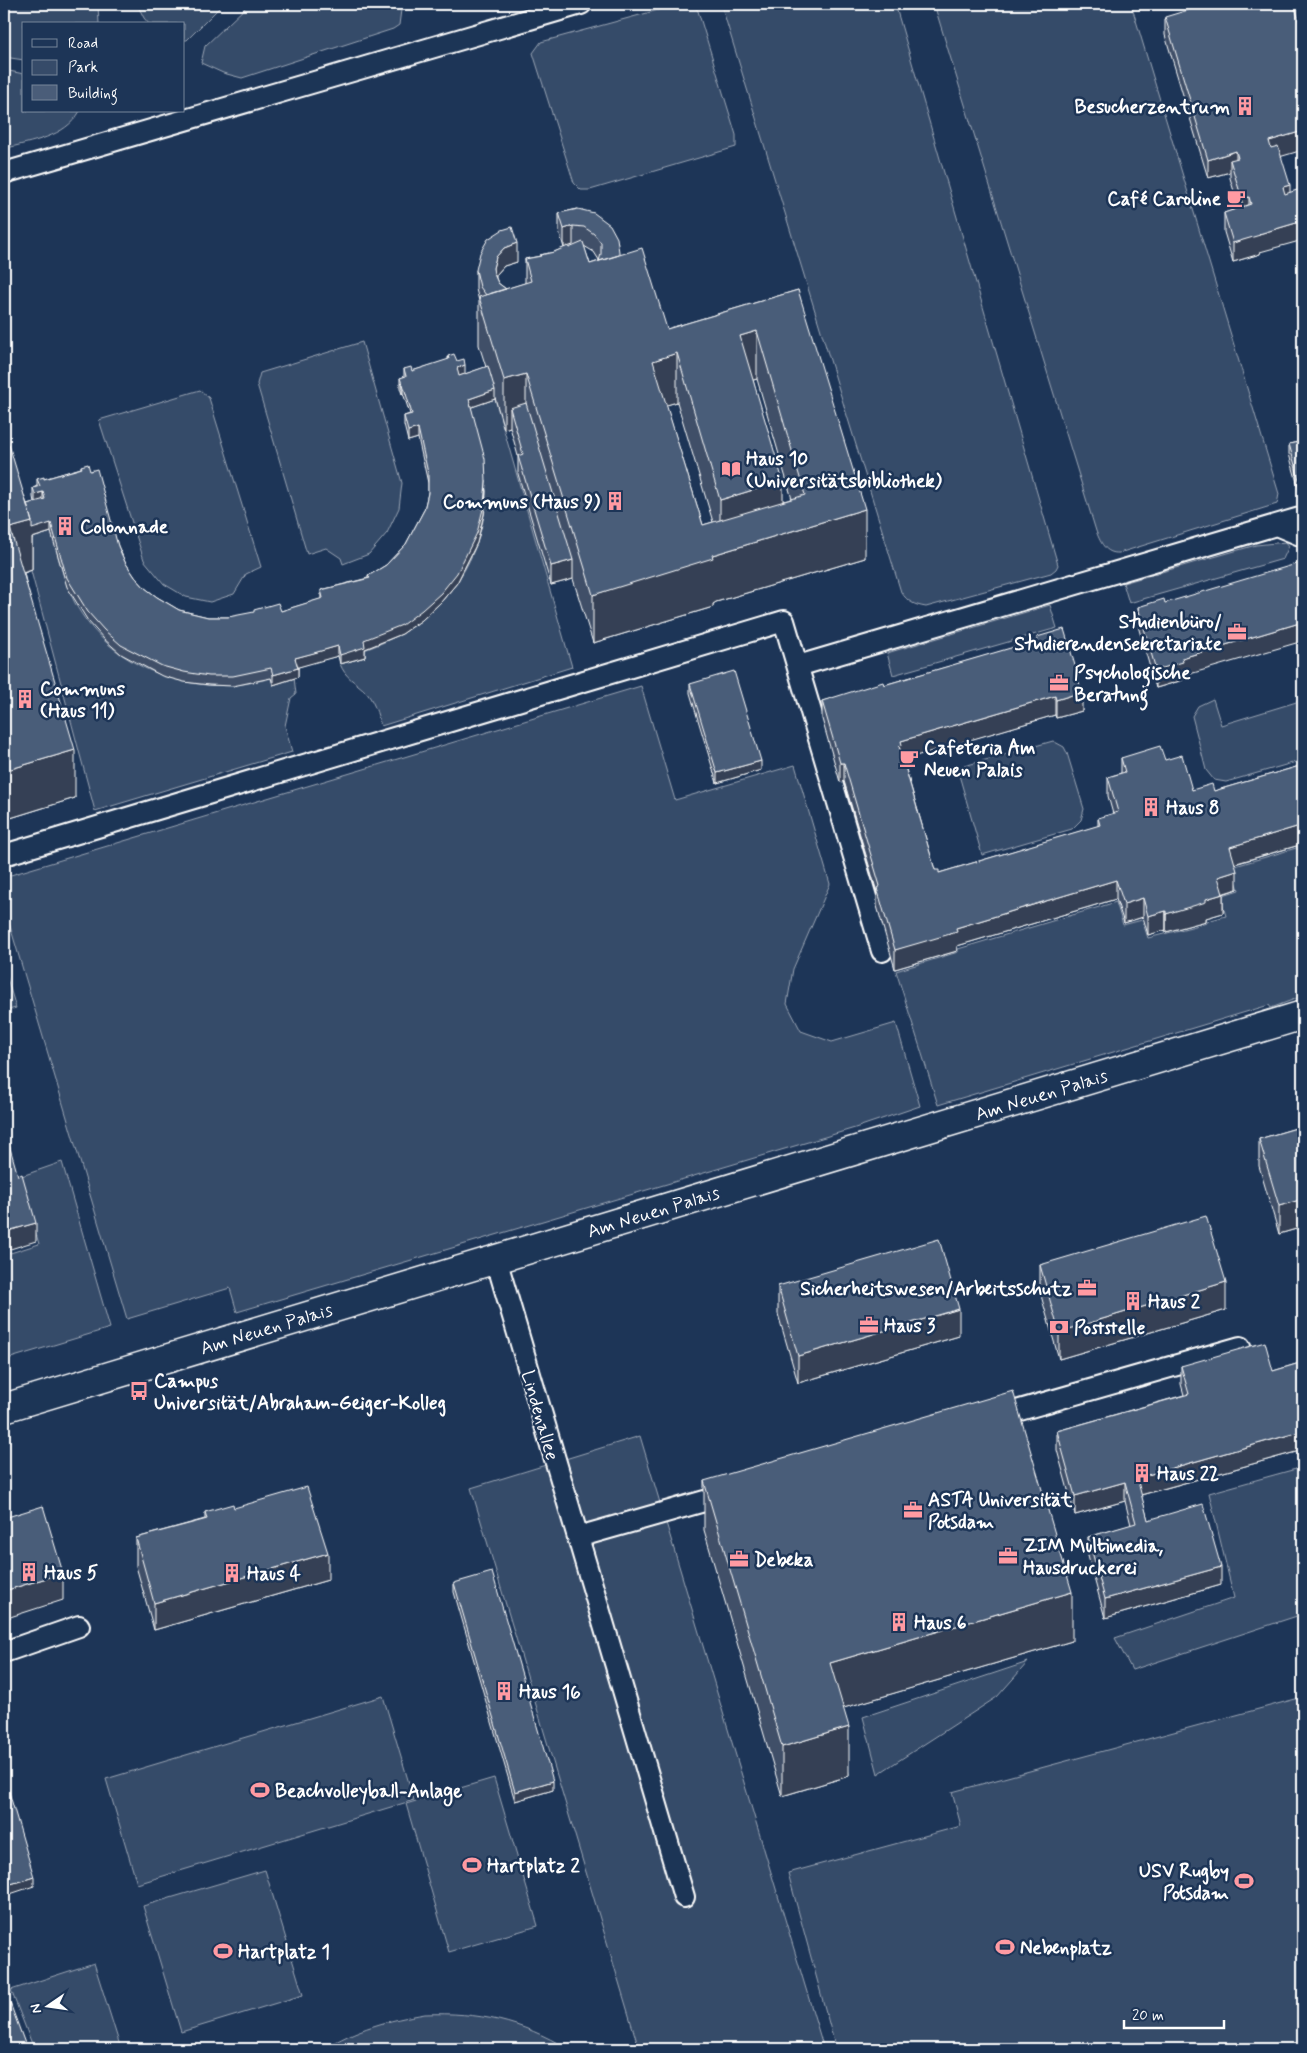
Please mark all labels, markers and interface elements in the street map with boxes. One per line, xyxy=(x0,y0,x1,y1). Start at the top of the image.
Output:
legend xyxy=(22,22,185,112)
text: Road xyxy=(68,34,98,54)
text: Park xyxy=(68,58,98,78)
text: Building xyxy=(68,84,118,105)
place label: Besucherzentrum xyxy=(1075,95,1230,120)
building icon: Besucherzentrum xyxy=(1234,95,1256,117)
place label: Café Caroline xyxy=(1107,187,1222,212)
cafe icon: Café Caroline xyxy=(1225,187,1247,209)
place label: Haus 10 (Universitätsbibliothek) xyxy=(746,447,942,494)
library icon: Haus 10 (Universitätsbibliothek) xyxy=(720,458,742,480)
place label: Communs (Haus 9) xyxy=(443,490,600,515)
building icon: Communs (Haus 9) xyxy=(604,490,626,512)
building icon: Colonnade xyxy=(54,515,76,537)
place label: Colonnade xyxy=(80,515,169,540)
place label: Studienbüro/ Studierendensekretariate xyxy=(1014,610,1223,657)
office icon: Studienbüro/ Studierendensekretariate xyxy=(1226,621,1248,643)
place label: Psychologische Beratung xyxy=(1074,661,1191,711)
office icon: Psychologische Beratung xyxy=(1048,672,1070,694)
place label: Communs (Haus 11) xyxy=(40,677,126,724)
building icon: Communs (Haus 11) xyxy=(14,688,36,710)
place label: Cafeteria Am Neuen Palais xyxy=(924,736,1035,783)
cafe icon: Cafeteria Am Neuen Palais xyxy=(898,747,920,769)
building icon: Haus 8 xyxy=(1140,796,1162,818)
place label: Haus 8 xyxy=(1166,796,1219,821)
street label: Am Neuen Palais xyxy=(972,1063,1111,1127)
street label: Am Neuen Palais xyxy=(584,1180,723,1244)
place label: Sicherheitswesen/Arbeitsschutz xyxy=(800,1277,1073,1302)
office icon: Sicherheitswesen/Arbeitsschutz xyxy=(1076,1277,1098,1299)
building icon: Haus 2 xyxy=(1122,1290,1144,1312)
place label: Haus 2 xyxy=(1148,1290,1201,1315)
street label: Am Neuen Palais xyxy=(197,1297,336,1361)
office icon: Haus 3 xyxy=(858,1314,880,1336)
place label: Haus 3 xyxy=(884,1314,936,1339)
bank icon: Poststelle xyxy=(1048,1316,1070,1338)
place label: Poststelle xyxy=(1074,1316,1145,1341)
street label: Lindenallee xyxy=(515,1368,564,1463)
place label: Campus Universität/Abraham-Geiger-Kolleg xyxy=(154,1369,446,1417)
bus stop icon: Campus Universität/Abraham-Geiger-Kolleg xyxy=(128,1380,150,1402)
building icon: Haus 22 xyxy=(1131,1462,1153,1484)
place label: Haus 22 xyxy=(1157,1462,1219,1487)
place label: ASTA Universität Potsdam xyxy=(928,1488,1073,1535)
office icon: ASTA Universität Potsdam xyxy=(902,1499,924,1521)
place label: ZIM Multimedia, Hausdruckerei xyxy=(1023,1534,1163,1581)
office icon: ZIM Multimedia, Hausdruckerei xyxy=(997,1545,1019,1567)
office icon: Debeka xyxy=(728,1548,750,1570)
place label: Debeka xyxy=(754,1548,814,1573)
building icon: Haus 5 xyxy=(18,1561,40,1583)
place label: Haus 5 xyxy=(44,1561,99,1586)
building icon: Haus 4 xyxy=(221,1562,243,1584)
place label: Haus 4 xyxy=(247,1562,301,1587)
building icon: Haus 6 xyxy=(888,1611,910,1633)
place label: Haus 6 xyxy=(914,1611,967,1636)
building icon: Haus 16 xyxy=(493,1680,515,1702)
place label: Haus 16 xyxy=(519,1680,581,1705)
sports icon: Beachvolleyball-Anlage xyxy=(249,1779,271,1801)
place label: Beachvolleyball-Anlage xyxy=(275,1779,462,1807)
sports icon: Hartplatz 2 xyxy=(461,1854,483,1876)
place label: Hartplatz 2 xyxy=(487,1854,581,1879)
place label: USV Rugby Potsdam xyxy=(1139,1859,1229,1906)
sports icon: USV Rugby Potsdam xyxy=(1233,1870,1255,1892)
sports icon: Nebenplatz xyxy=(994,1936,1016,1958)
place label: Nebenplatz xyxy=(1020,1936,1112,1961)
sports icon: Hartplatz 1 xyxy=(212,1940,234,1962)
place label: Hartplatz 1 xyxy=(238,1940,330,1965)
north arrow xyxy=(22,1980,72,2030)
scale bar xyxy=(1124,1998,1224,2030)
text: N xyxy=(26,2002,46,2015)
text: 20 m xyxy=(1132,2006,1164,2026)

